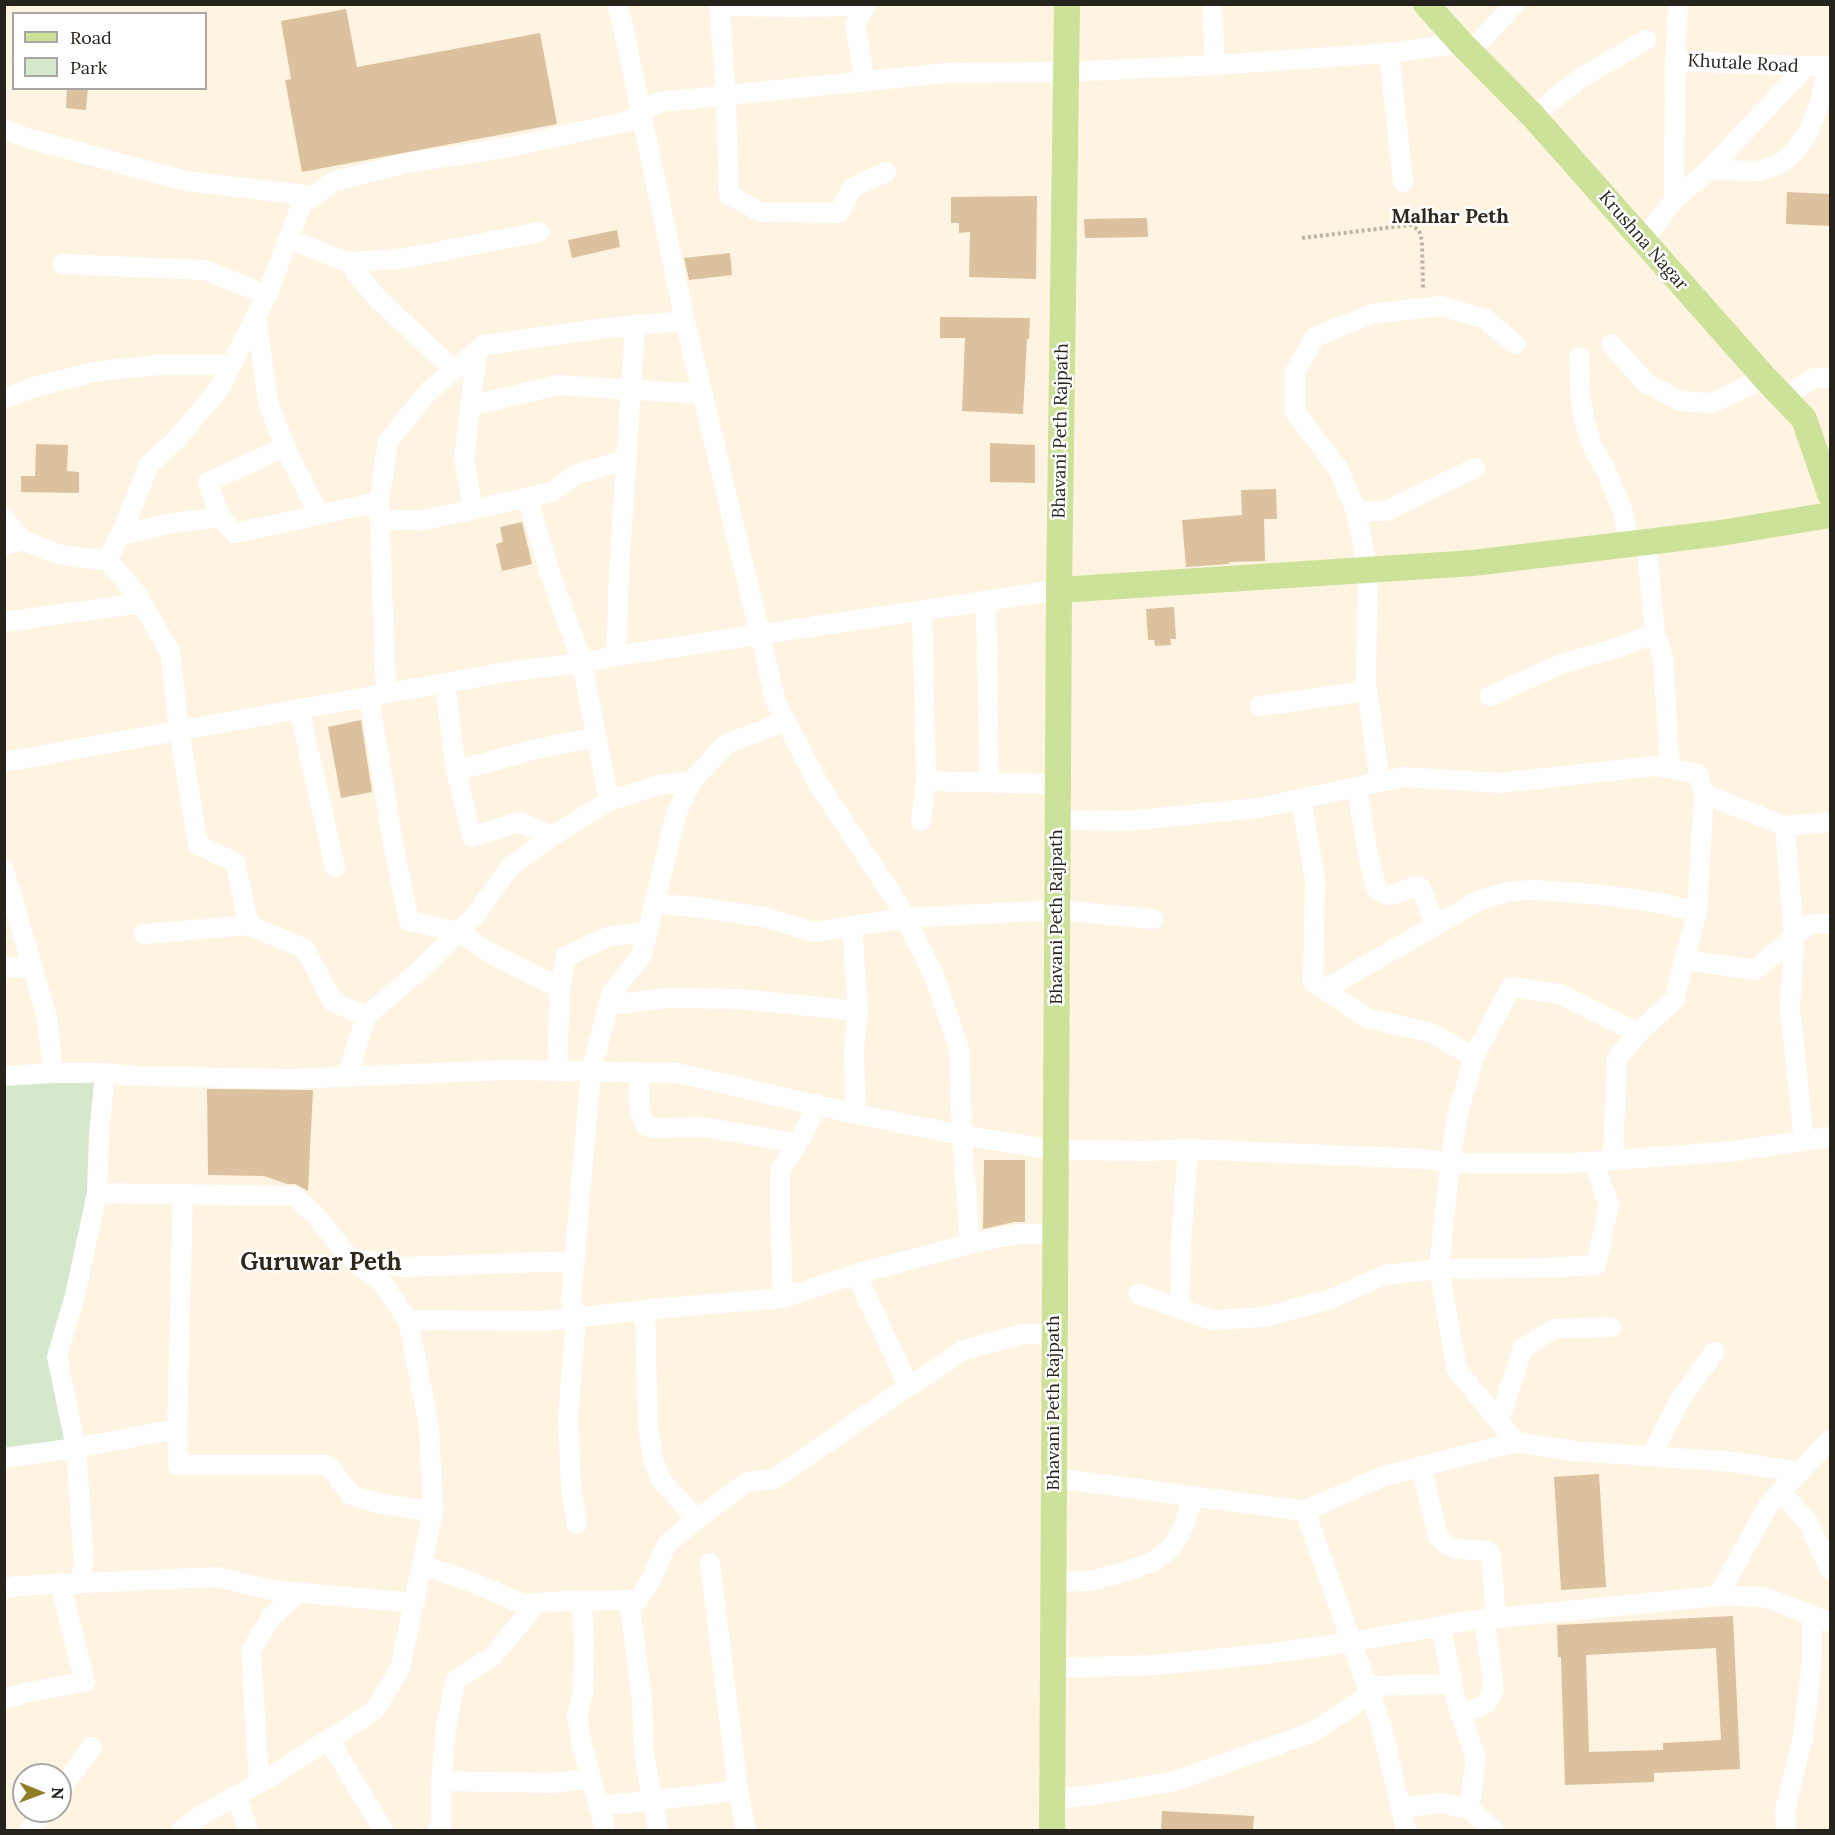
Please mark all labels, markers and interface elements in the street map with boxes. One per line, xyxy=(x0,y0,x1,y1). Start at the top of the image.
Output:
legend xyxy=(12,12,207,90)
text: Road xyxy=(70,26,112,49)
street label: Khutale Road xyxy=(1687,50,1799,78)
text: Park xyxy=(70,56,107,79)
street label: Krushna Nagar xyxy=(1594,187,1692,295)
district label: Malhar Peth xyxy=(1391,205,1509,229)
street label: Bhavani Peth Rajpath xyxy=(1049,343,1073,519)
street label: Bhavani Peth Rajpath xyxy=(1046,829,1068,1005)
district label: Guruwar Peth xyxy=(240,1249,402,1277)
street label: Bhavani Peth Rajpath xyxy=(1043,1315,1065,1491)
north arrow xyxy=(12,1763,72,1823)
text: N xyxy=(48,1787,68,1800)

